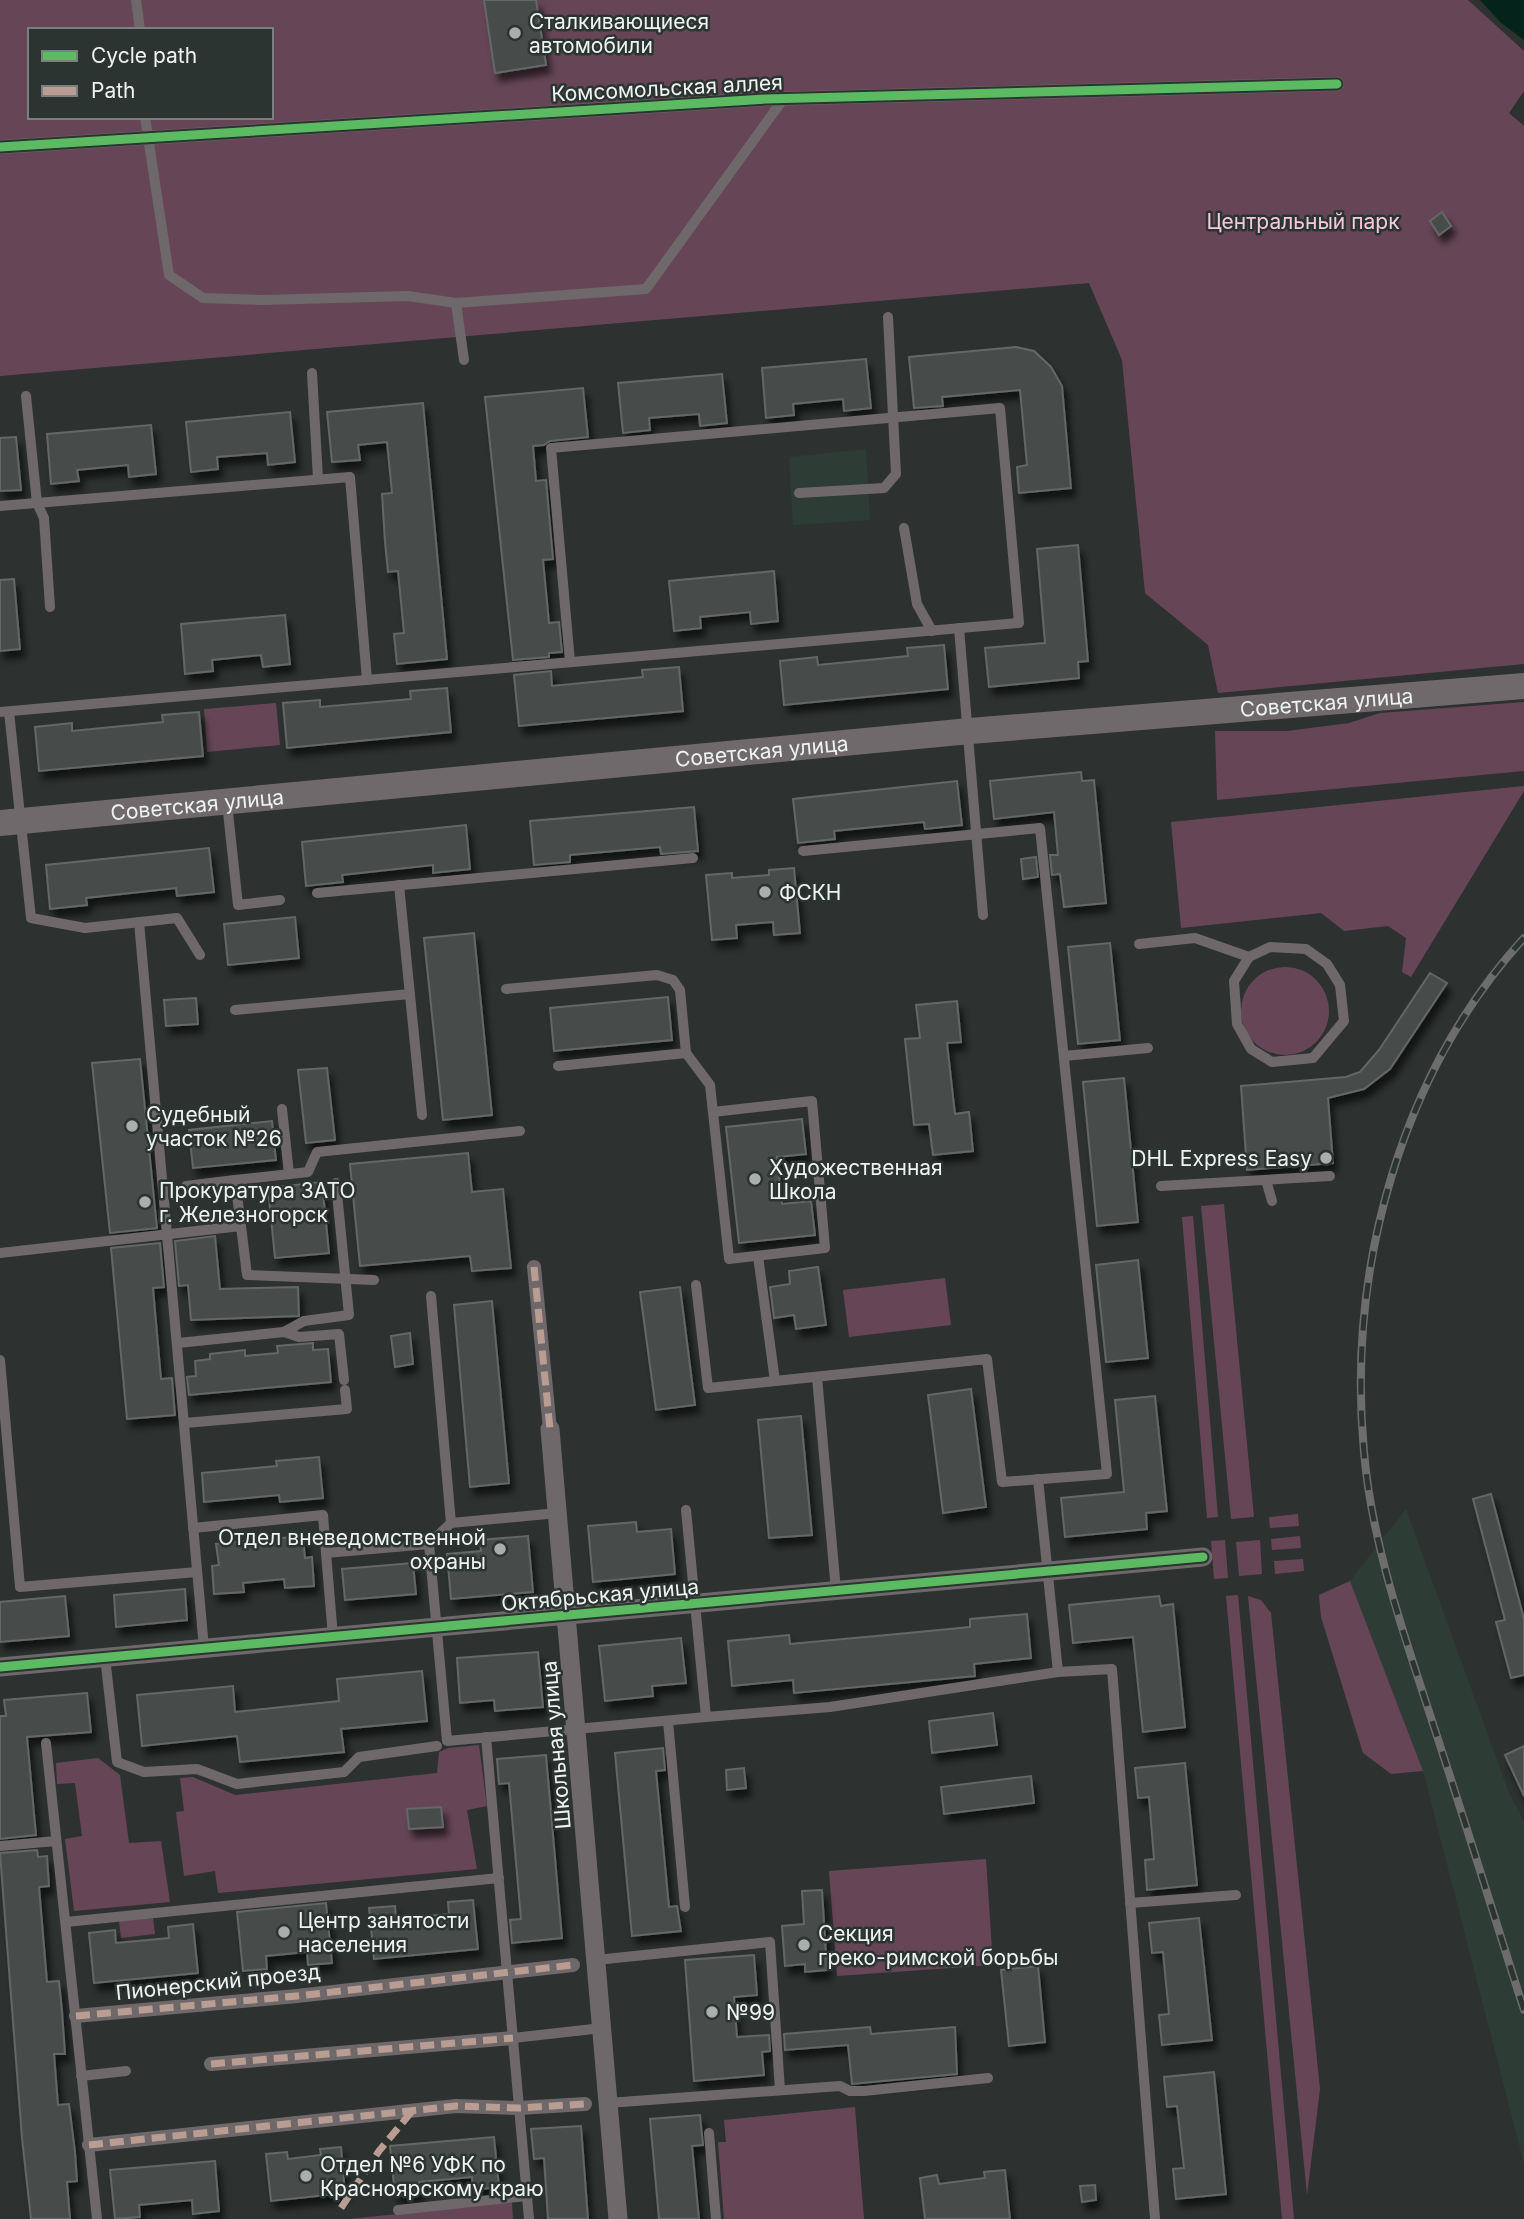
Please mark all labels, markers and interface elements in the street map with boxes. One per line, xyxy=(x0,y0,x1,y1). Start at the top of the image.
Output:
place label: Сталкивающиеся автомобили xyxy=(529,9,709,58)
marker: Сталкивающиеся автомобили xyxy=(507,25,523,41)
legend xyxy=(28,28,273,119)
text: Cycle path xyxy=(91,43,197,68)
street label: Комсомольская аллея xyxy=(551,69,783,107)
text: Path xyxy=(91,78,136,103)
park label: Центральный парк xyxy=(1206,209,1400,234)
street label: Советская улица xyxy=(1239,683,1414,722)
street label: Советская улица xyxy=(674,730,849,771)
street label: Советская улица xyxy=(109,784,285,825)
place label: ФСКН xyxy=(779,880,841,905)
marker: ФСКН xyxy=(757,884,773,900)
place label: Судебный участок №26 xyxy=(146,1102,282,1151)
marker: Судебный участок №26 xyxy=(124,1118,140,1134)
place label: DHL Express Easy xyxy=(1131,1146,1312,1171)
marker: DHL Express Easy xyxy=(1318,1150,1334,1166)
place label: Художественная Школа xyxy=(769,1155,943,1204)
marker: Художественная Школа xyxy=(747,1171,763,1187)
place label: Прокуратура ЗАТО г. Железногорск xyxy=(159,1178,355,1227)
marker: Прокуратура ЗАТО г. Железногорск xyxy=(137,1194,153,1210)
place label: Отдел вневедомственной охраны xyxy=(218,1525,486,1574)
marker: Отдел вневедомственной охраны xyxy=(492,1541,508,1557)
street label: Октябрьская улица xyxy=(500,1574,700,1616)
street label: Школьная улица xyxy=(536,1660,576,1830)
place label: Центр занятости населения xyxy=(298,1908,469,1957)
place label: Секция греко-римской борьбы xyxy=(818,1921,1059,1970)
marker: Центр занятости населения xyxy=(276,1924,292,1940)
marker: Секция греко-римской борьбы xyxy=(796,1937,812,1953)
street label: Пионерский проезд xyxy=(114,1959,322,2005)
place label: №99 xyxy=(726,2000,775,2025)
marker: №99 xyxy=(704,2004,720,2020)
place label: Отдел №6 УФК по Красноярскому краю xyxy=(320,2152,544,2201)
marker: Отдел №6 УФК по Красноярскому краю xyxy=(298,2168,314,2184)

